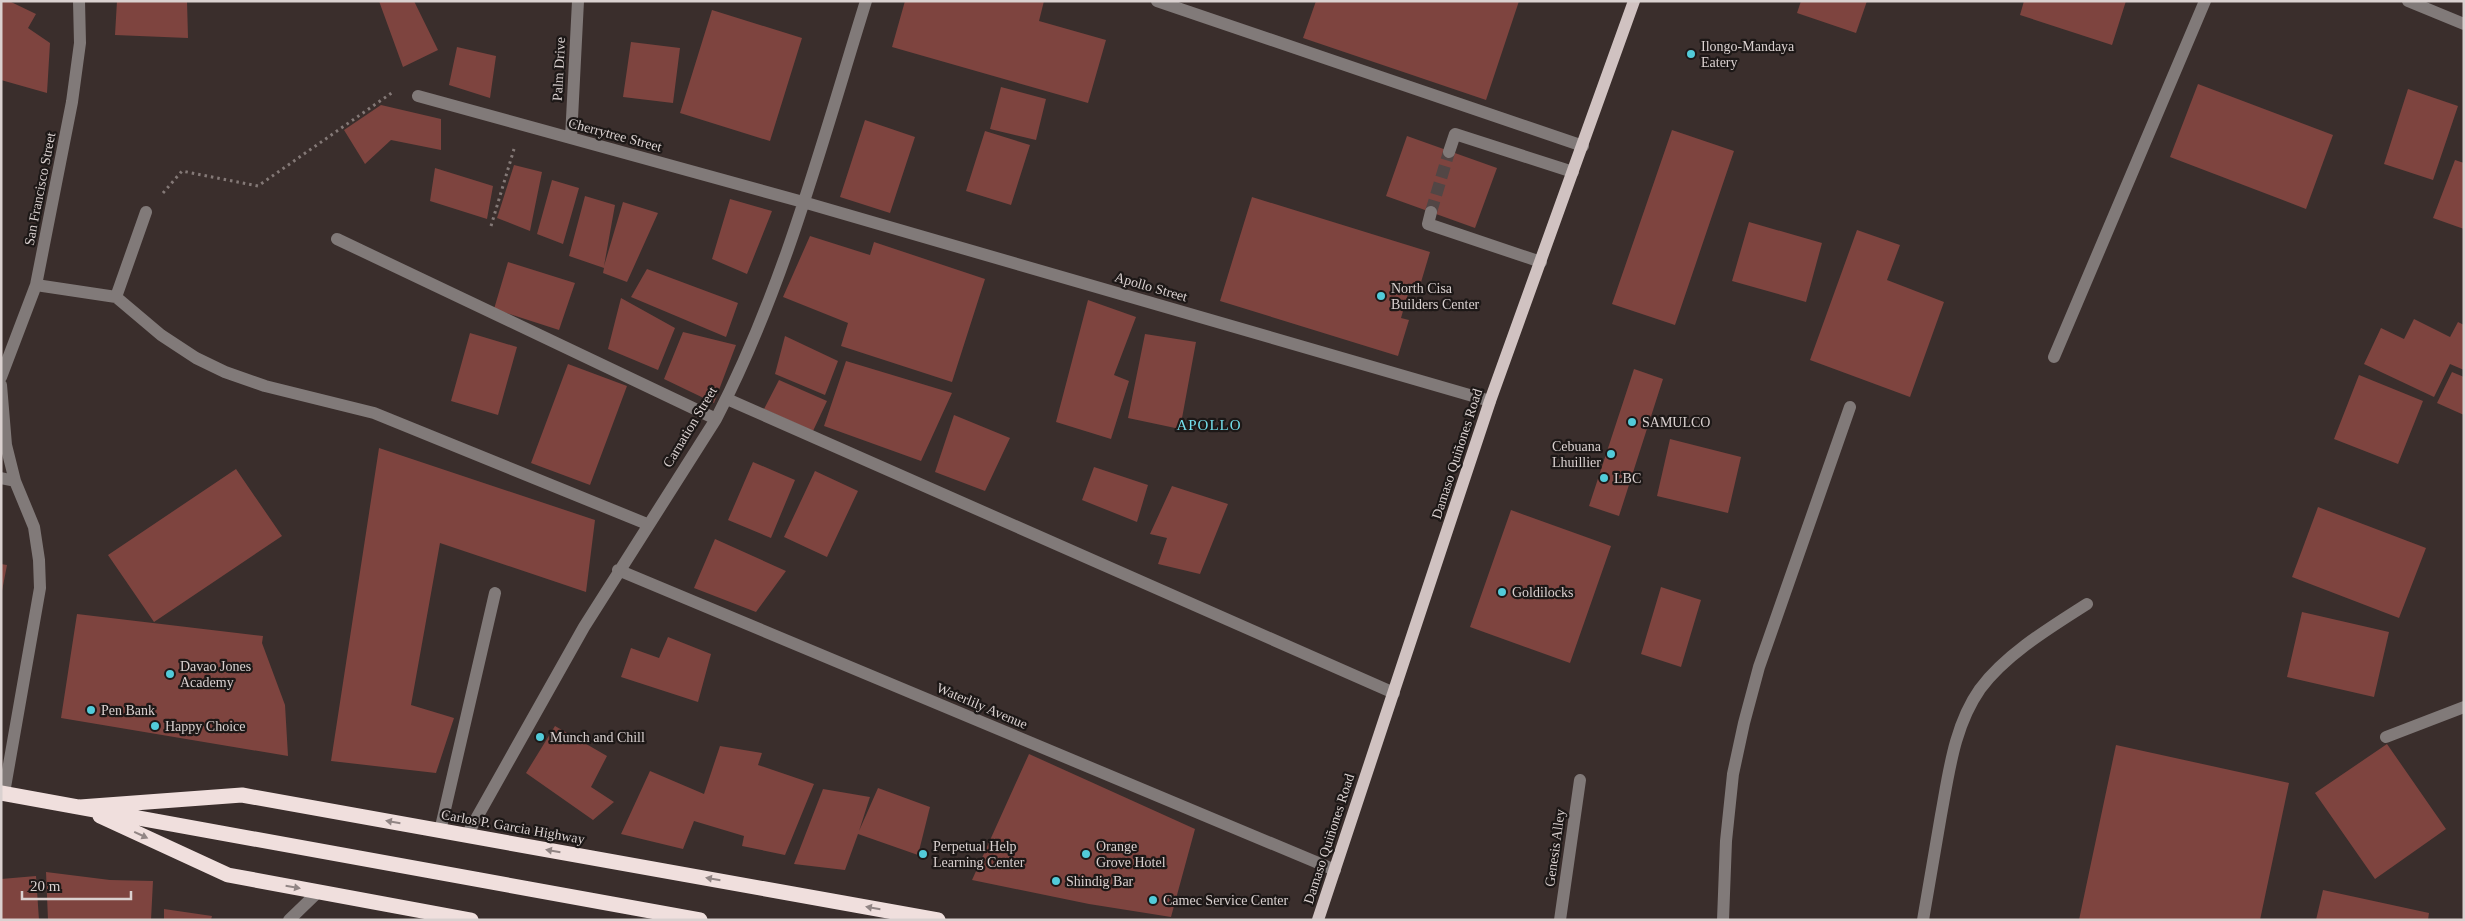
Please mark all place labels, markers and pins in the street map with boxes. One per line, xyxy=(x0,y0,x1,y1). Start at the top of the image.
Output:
place label: Ilongo-Mandaya Eatery xyxy=(1701,39,1795,70)
marker: Ilongo-Mandaya Eatery xyxy=(1685,48,1697,60)
place label: North Cisa Builders Center xyxy=(1391,281,1480,312)
marker: North Cisa Builders Center xyxy=(1375,290,1387,302)
place label: SAMULCO xyxy=(1642,415,1710,430)
marker: SAMULCO xyxy=(1626,416,1638,428)
place label: Cebuana Lhuillier xyxy=(1552,439,1602,470)
marker: Cebuana Lhuillier xyxy=(1605,448,1617,460)
place label: LBC xyxy=(1614,471,1641,486)
marker: LBC xyxy=(1598,472,1610,484)
place label: Goldilocks xyxy=(1512,585,1573,600)
marker: Goldilocks xyxy=(1496,586,1508,598)
place label: Davao Jones Academy xyxy=(180,659,251,690)
marker: Davao Jones Academy xyxy=(164,668,176,680)
place label: Pen Bank xyxy=(101,703,155,718)
marker: Pen Bank xyxy=(85,704,97,716)
place label: Happy Choice xyxy=(165,719,245,734)
marker: Happy Choice xyxy=(149,720,161,732)
place label: Munch and Chill xyxy=(550,730,645,745)
marker: Munch and Chill xyxy=(534,731,546,743)
place label: Perpetual Help Learning Center xyxy=(933,839,1025,870)
place label: Orange Grove Hotel xyxy=(1096,839,1166,870)
marker: Perpetual Help Learning Center xyxy=(917,848,929,860)
marker: Orange Grove Hotel xyxy=(1080,848,1092,860)
place label: Shindig Bar xyxy=(1066,874,1134,889)
marker: Shindig Bar xyxy=(1050,875,1062,887)
place label: Camec Service Center xyxy=(1163,893,1289,908)
marker: Camec Service Center xyxy=(1147,894,1159,906)

